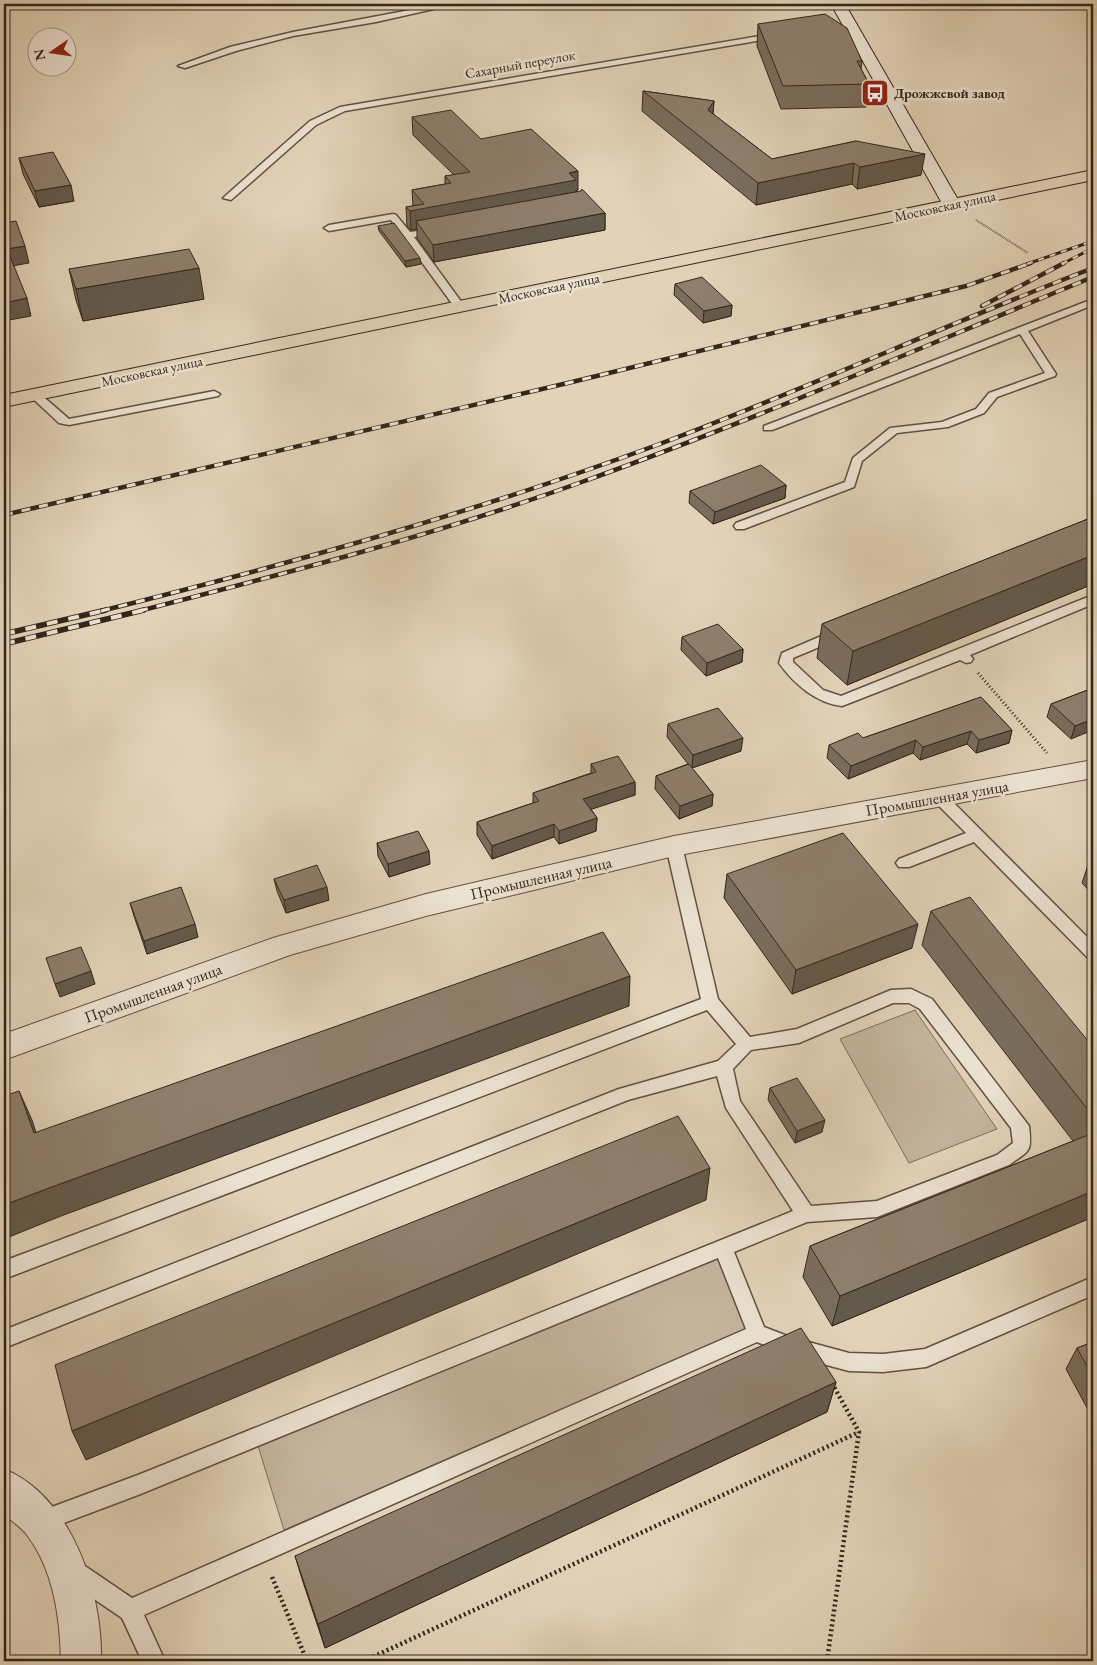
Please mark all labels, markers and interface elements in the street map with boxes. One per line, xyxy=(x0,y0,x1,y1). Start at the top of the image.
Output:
north arrow xyxy=(28,28,78,78)
street label: Сахарный переулок xyxy=(463,45,577,83)
text: N xyxy=(29,47,49,62)
bus stop icon: Дрожжевой завод xyxy=(860,78,890,108)
place label: Дрожжевой завод xyxy=(894,84,1005,102)
street label: Московская улица xyxy=(893,186,998,226)
street label: Московская улица xyxy=(497,268,602,308)
street label: Московская улица xyxy=(100,351,205,391)
street label: Промышленная улица xyxy=(864,775,1011,821)
street label: Промышленная улица xyxy=(468,851,615,905)
street label: Промышленная улица xyxy=(81,958,225,1028)

